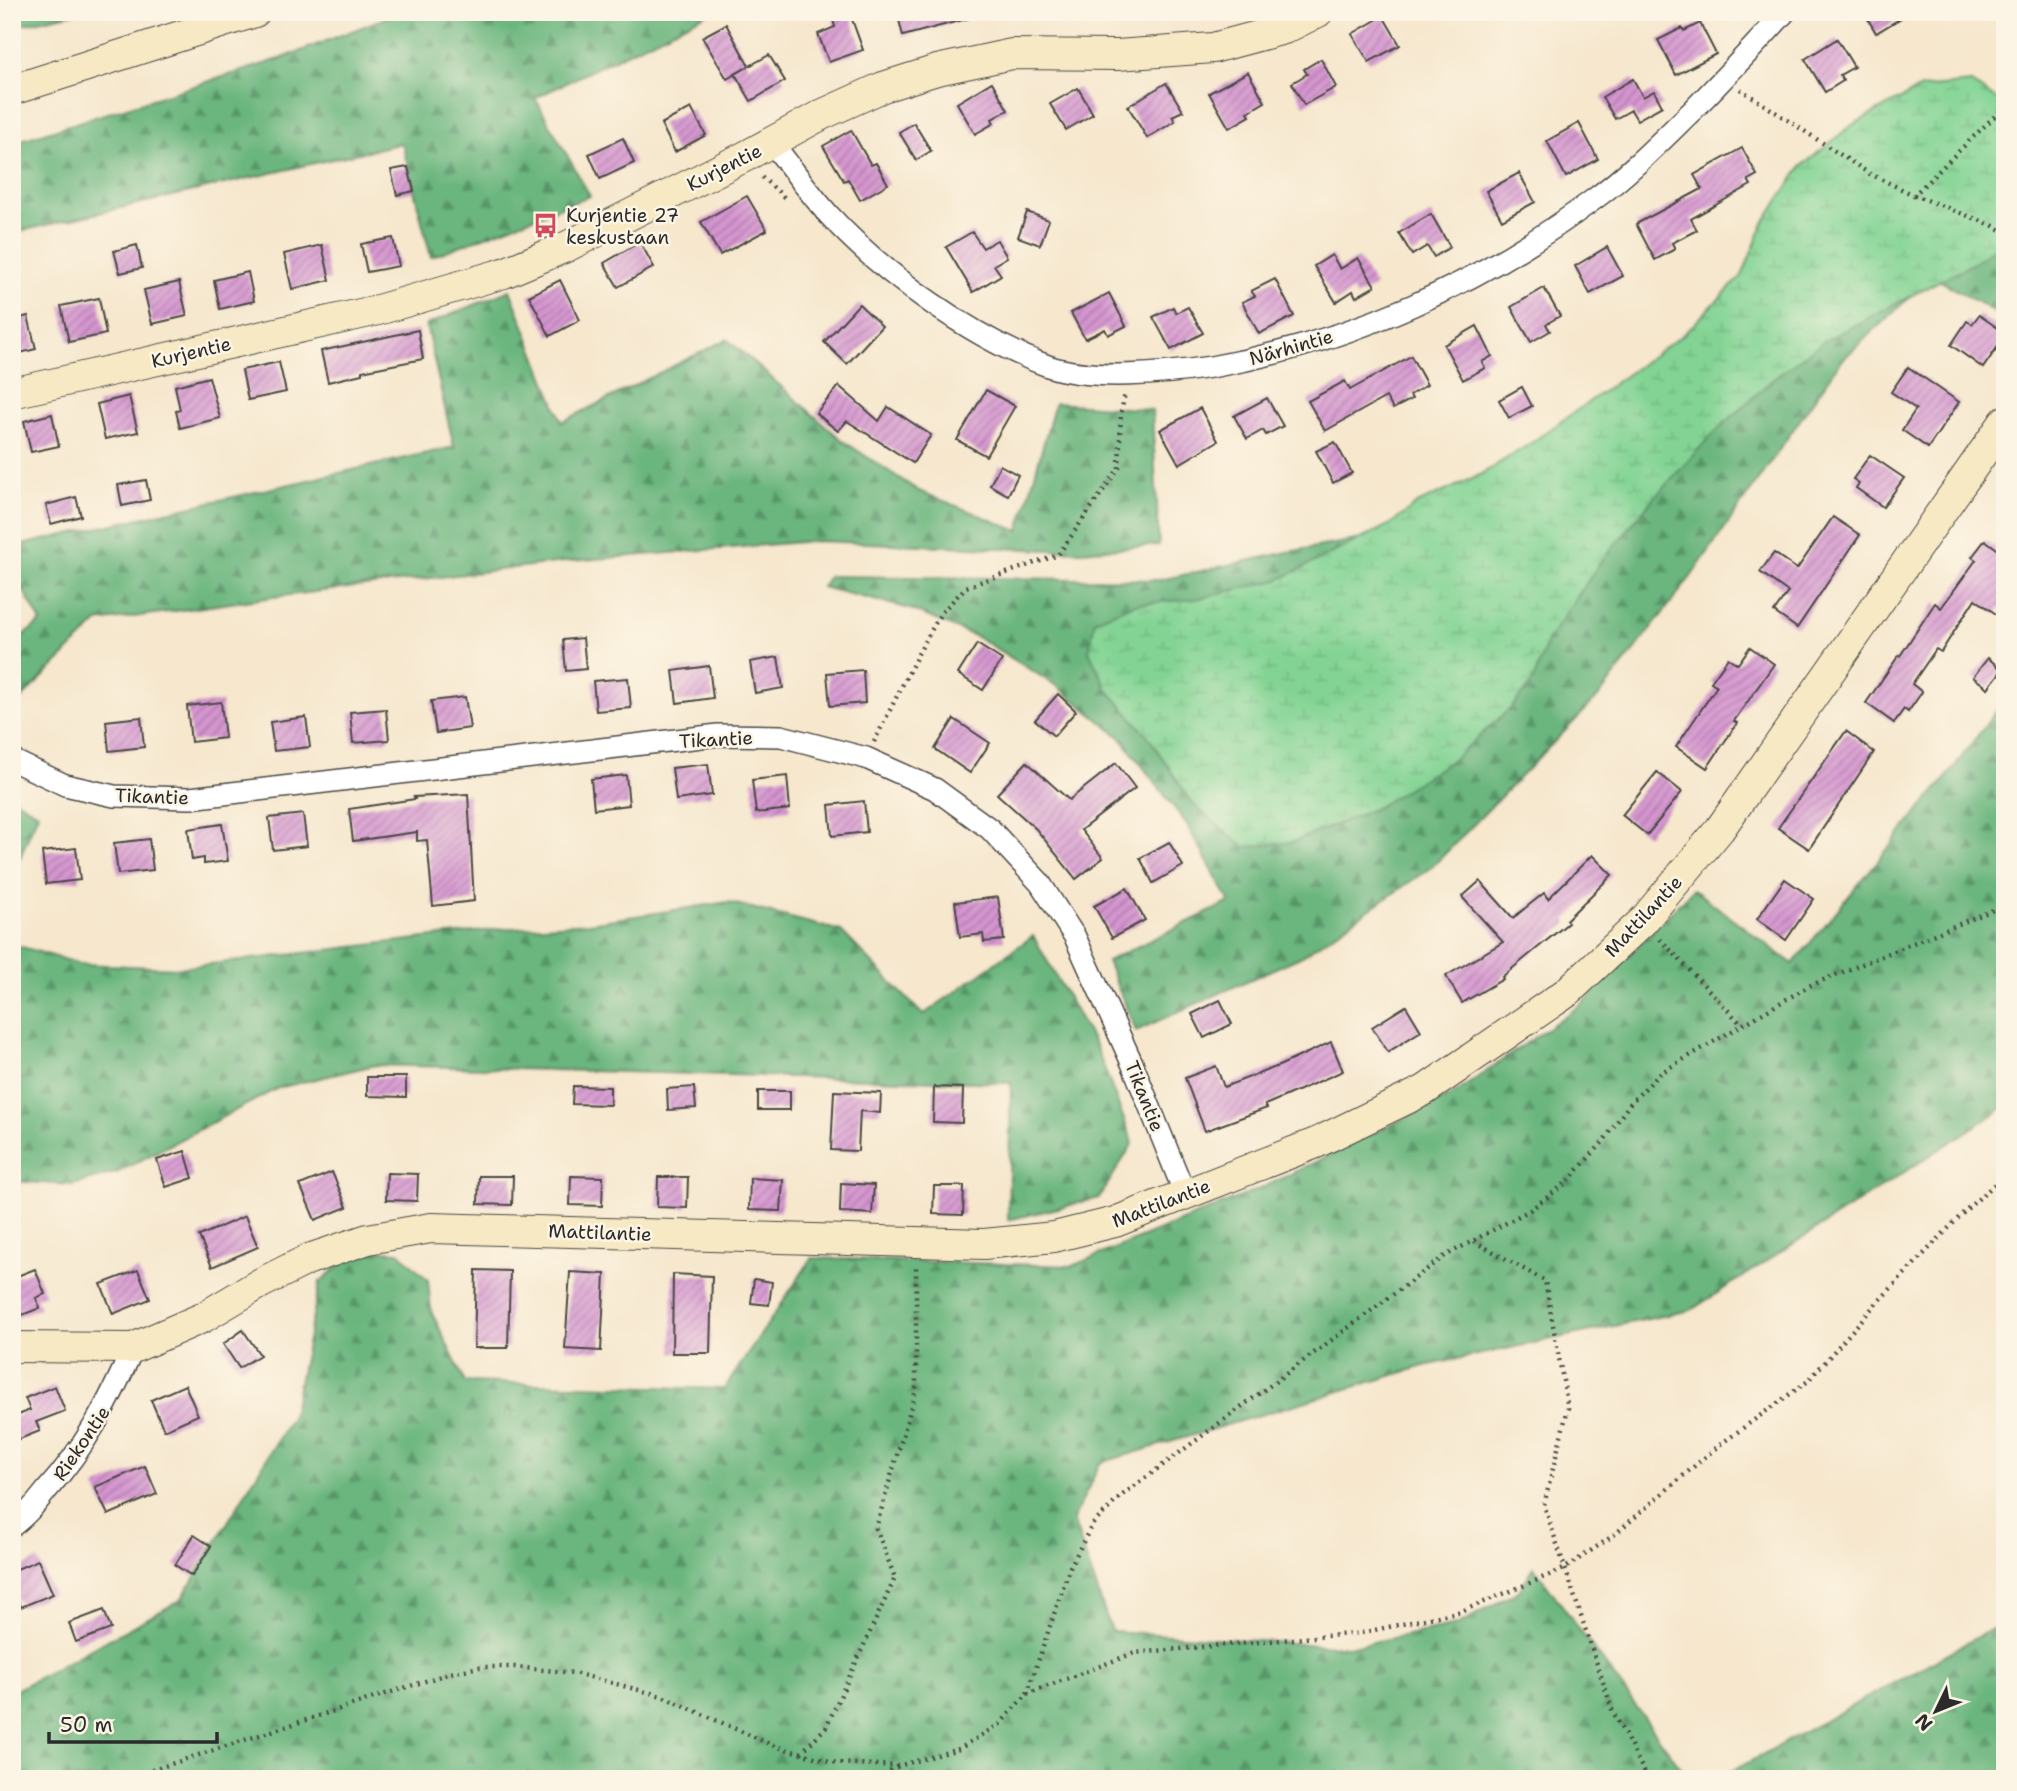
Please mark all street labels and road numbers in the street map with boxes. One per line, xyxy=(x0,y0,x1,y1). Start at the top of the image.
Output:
street label: Kurjentie xyxy=(682,138,766,197)
street label: Närhintie xyxy=(1246,324,1336,371)
street label: Kurjentie xyxy=(149,331,234,374)
street label: Tikantie xyxy=(678,725,754,754)
street label: Tikantie xyxy=(115,783,189,810)
street label: Mattilantie xyxy=(1599,870,1688,963)
street label: Tikantie xyxy=(1119,1057,1170,1135)
street label: Mattilantie xyxy=(1108,1173,1214,1234)
street label: Mattilantie xyxy=(548,1218,652,1247)
street label: Riekontie xyxy=(47,1401,116,1486)

